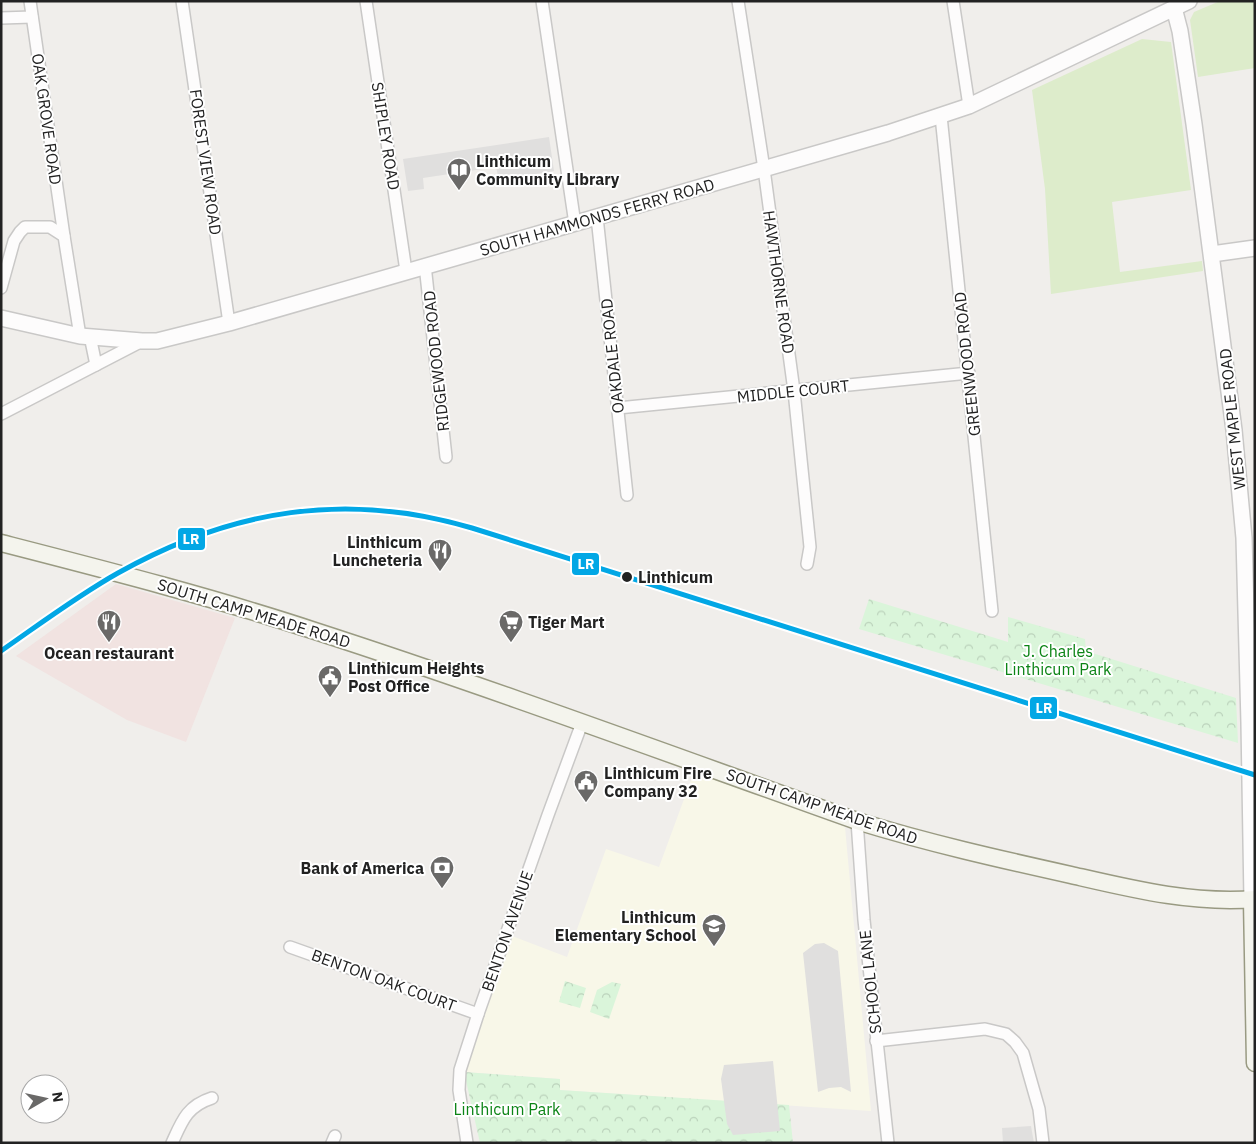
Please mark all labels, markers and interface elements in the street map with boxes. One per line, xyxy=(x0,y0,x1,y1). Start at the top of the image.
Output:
street label: OAK GROVE ROAD xyxy=(28,52,66,186)
street label: SHIPLEY ROAD xyxy=(368,81,404,191)
street label: FOREST VIEW ROAD xyxy=(186,88,226,236)
place label: Linthicum Community Library xyxy=(476,151,620,189)
library icon: Linthicum Community Library xyxy=(446,157,472,191)
street label: SOUTH HAMMONDS FERRY ROAD xyxy=(477,174,717,260)
street label: HAWTHORNE ROAD xyxy=(759,209,799,355)
street label: RIDGEWOOD ROAD xyxy=(419,290,453,432)
street label: GREENWOOD ROAD xyxy=(949,291,985,437)
street label: OAKDALE ROAD xyxy=(596,297,628,415)
street label: WEST MAPLE ROAD xyxy=(1215,347,1249,491)
street label: MIDDLE COURT xyxy=(736,375,850,407)
line badge: LR xyxy=(177,527,206,551)
text: LR xyxy=(183,530,199,548)
place label: Linthicum Luncheteria xyxy=(333,532,422,570)
restaurant icon: Linthicum Luncheteria xyxy=(427,538,453,572)
line badge: LR xyxy=(571,552,600,576)
text: LR xyxy=(578,555,594,573)
place label: Linthicum xyxy=(638,567,713,587)
marker: Linthicum xyxy=(620,570,634,584)
street label: SOUTH CAMP MEADE ROAD xyxy=(155,574,353,652)
restaurant icon: Ocean restaurant xyxy=(96,609,122,643)
supermarket icon: Tiger Mart xyxy=(498,609,524,643)
place label: Tiger Mart xyxy=(528,612,605,632)
park label: J. Charles Linthicum Park xyxy=(1004,641,1112,679)
place label: Ocean restaurant xyxy=(44,643,174,663)
place label: Linthicum Heights Post Office xyxy=(348,658,484,696)
public building icon: Linthicum Heights Post Office xyxy=(317,664,343,698)
line badge: LR xyxy=(1029,696,1058,720)
text: LR xyxy=(1036,699,1052,717)
place label: Linthicum Fire Company 32 xyxy=(604,763,712,801)
street label: SOUTH CAMP MEADE ROAD xyxy=(724,764,920,848)
public building icon: Linthicum Fire Company 32 xyxy=(573,769,599,803)
bank icon: Bank of America xyxy=(429,855,455,889)
place label: Bank of America xyxy=(301,858,424,878)
street label: BENTON AVENUE xyxy=(477,868,537,994)
place label: Linthicum Elementary School xyxy=(555,907,696,945)
school or university icon: Linthicum Elementary School xyxy=(701,913,727,947)
street label: SCHOOL LANE xyxy=(855,929,885,1035)
street label: BENTON OAK COURT xyxy=(309,945,459,1015)
north arrow xyxy=(20,1074,70,1124)
text: N xyxy=(48,1091,68,1103)
park label: Linthicum Park xyxy=(453,1099,561,1119)

